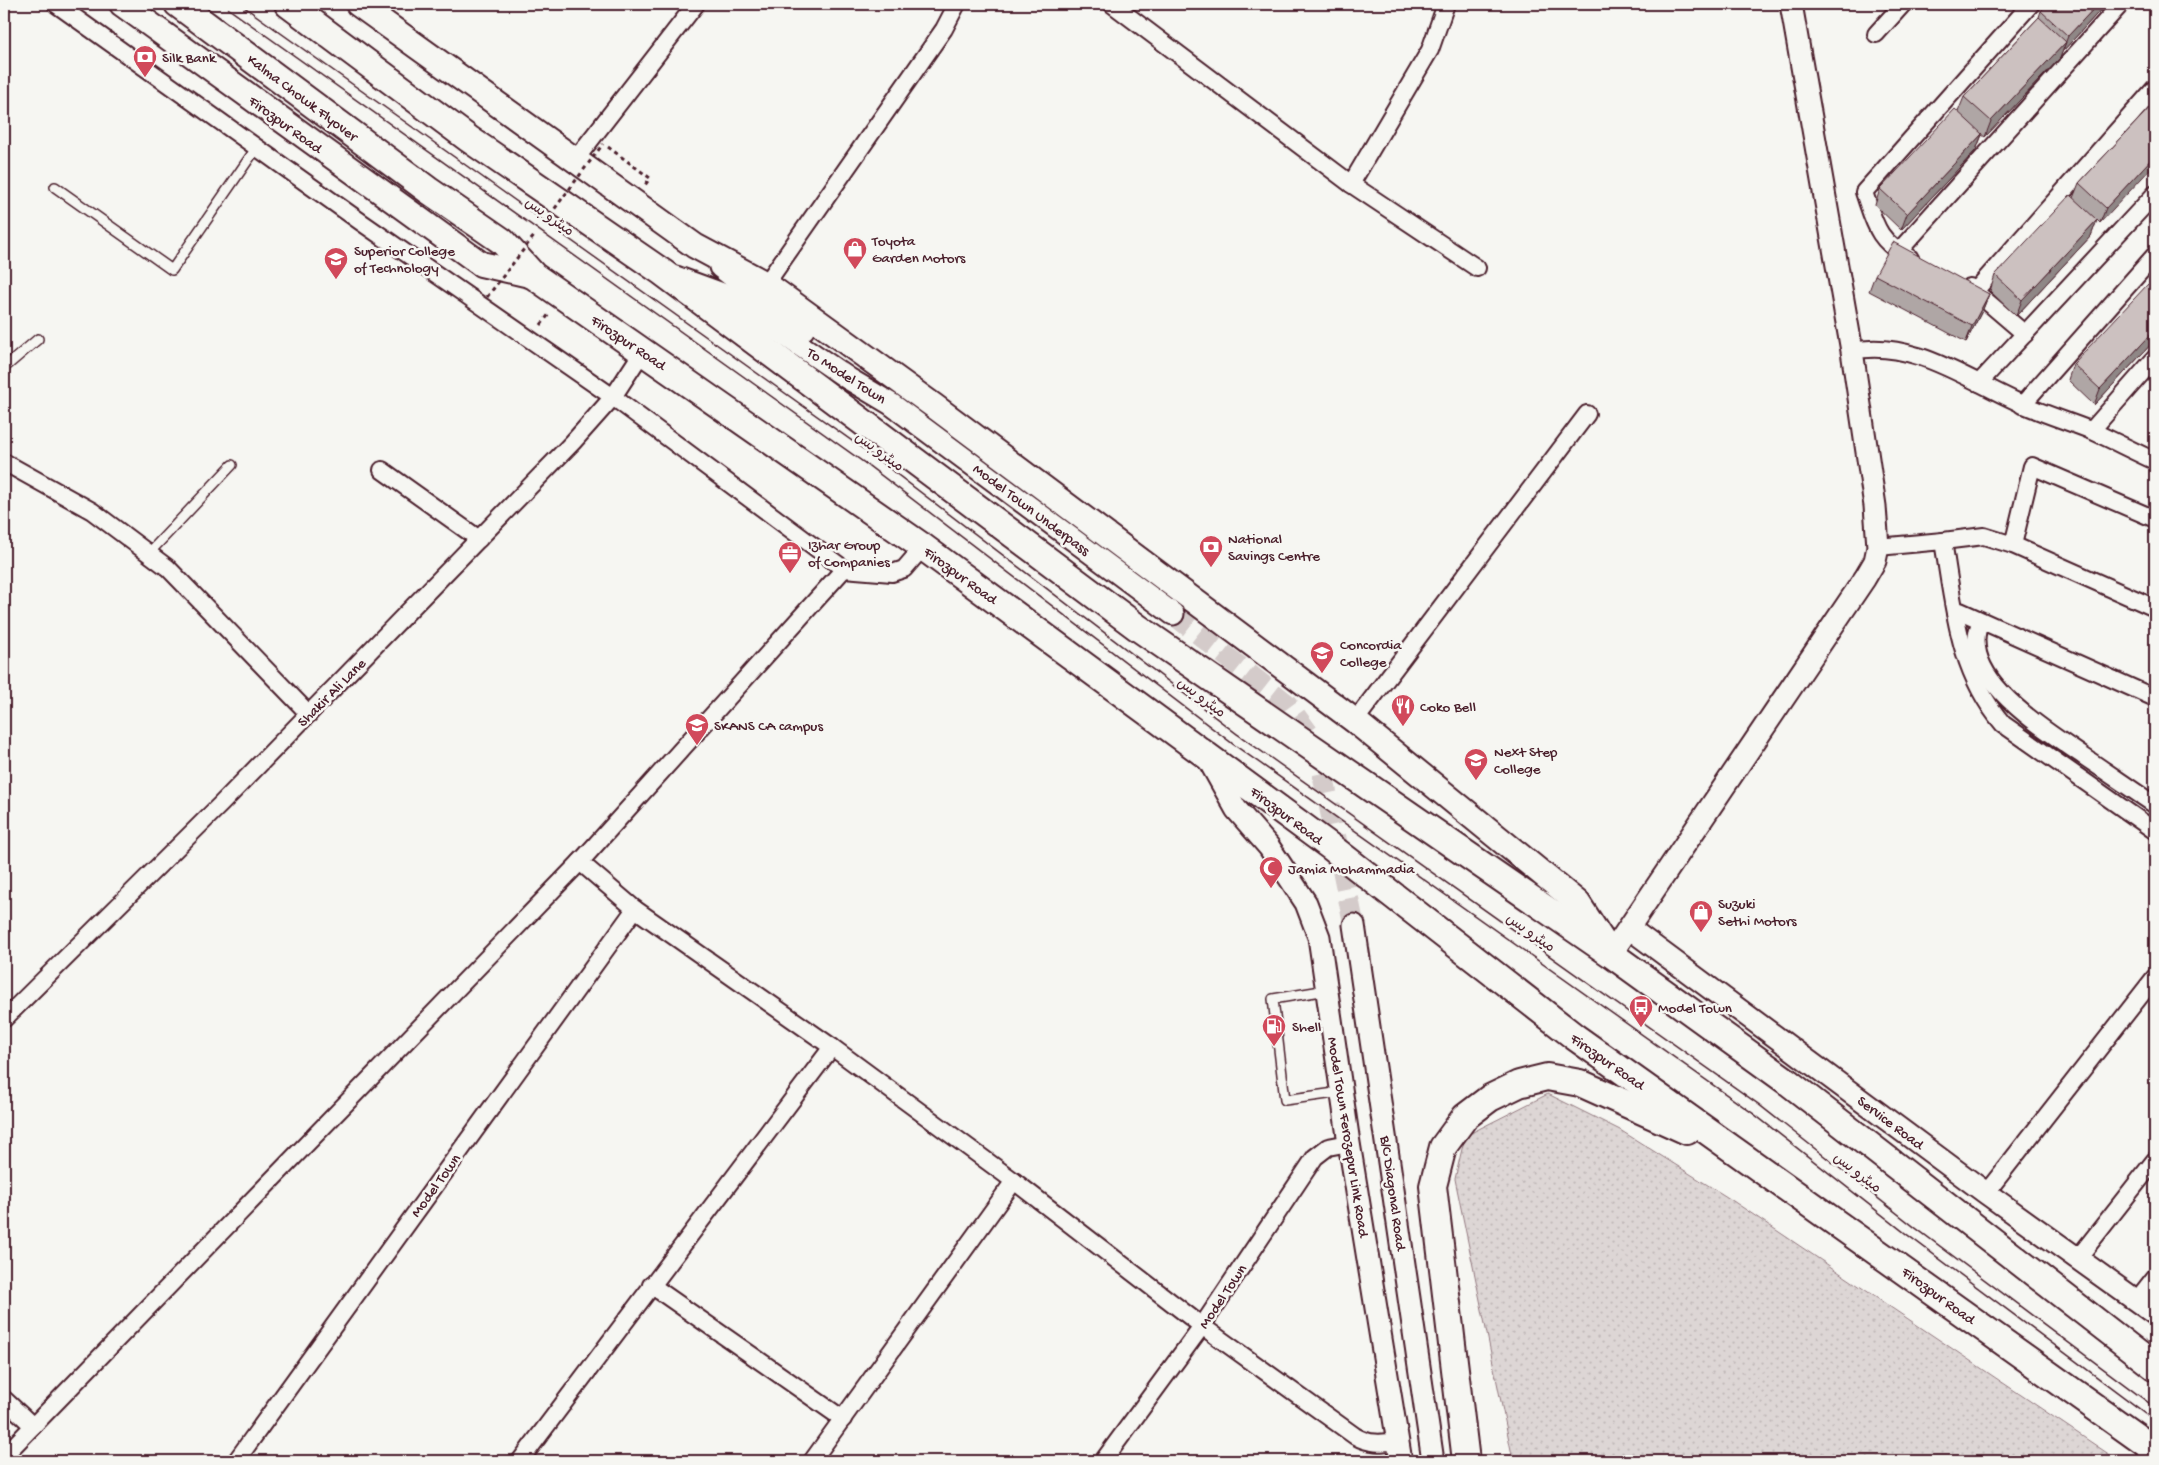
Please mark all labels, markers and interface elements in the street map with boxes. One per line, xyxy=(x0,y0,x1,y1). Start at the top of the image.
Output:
bank icon: Silk Bank xyxy=(132,44,158,78)
place label: Silk Bank xyxy=(162,50,217,68)
street label: Kalma Chowk Flyover xyxy=(243,51,362,147)
street label: Firozpur Road xyxy=(244,92,326,159)
street label: میٹرو بس xyxy=(521,194,577,241)
place label: Toyota Garden Motors xyxy=(871,233,966,268)
shop icon: Toyota Garden Motors xyxy=(842,236,868,270)
place label: Superior College of Technology xyxy=(354,243,455,278)
school or university icon: Superior College of Technology xyxy=(323,246,349,280)
street label: Firozpur Road xyxy=(586,311,670,376)
street label: To Model Town xyxy=(802,344,889,409)
street label: میٹرو بس xyxy=(851,429,907,476)
street label: Model Town Underpass xyxy=(969,461,1093,561)
place label: National Savings Centre xyxy=(1228,531,1320,566)
bank icon: National Savings Centre xyxy=(1198,534,1224,568)
place label: Izhar Group of Companies xyxy=(808,537,890,572)
office icon: Izhar Group of Companies xyxy=(777,540,803,574)
street label: Firozpur Road xyxy=(919,543,1001,610)
place label: Concordia College xyxy=(1340,637,1402,672)
school or university icon: Concordia College xyxy=(1309,640,1335,674)
street label: Shakir Ali Lane xyxy=(294,655,371,732)
street label: میٹرو بس xyxy=(1173,675,1229,723)
restaurant icon: Coko Bell xyxy=(1390,693,1416,727)
place label: Coko Bell xyxy=(1420,699,1476,717)
school or university icon: SKANS CA campus xyxy=(684,712,710,746)
place label: SKANS CA campus xyxy=(714,718,823,736)
place label: Next Step College xyxy=(1494,744,1558,779)
school or university icon: Next Step College xyxy=(1463,747,1489,781)
street label: Firozpur Road xyxy=(1245,783,1327,851)
mosque icon: Jamia Mohammadia xyxy=(1258,855,1284,889)
place label: Jamia Mohammadia xyxy=(1288,861,1415,879)
place label: Suzuki Sethi Motors xyxy=(1718,896,1797,931)
shop icon: Suzuki Sethi Motors xyxy=(1688,899,1714,933)
street label: میٹرو بس xyxy=(1502,910,1558,957)
bus stop icon: Model Town xyxy=(1628,994,1654,1028)
place label: Model Town xyxy=(1658,1000,1732,1018)
fuel station icon: Shell xyxy=(1261,1013,1287,1047)
place label: Shell xyxy=(1292,1019,1321,1037)
street label: Firozpur Road xyxy=(1565,1030,1649,1096)
street label: Model Town Ferozepur Link Road xyxy=(1322,1036,1372,1240)
street label: Service Road xyxy=(1853,1093,1928,1155)
street label: B/C Diagonal Road xyxy=(1375,1134,1409,1253)
street label: میٹرو بس xyxy=(1829,1149,1884,1198)
street label: Model Town xyxy=(408,1151,466,1221)
street label: Model Town xyxy=(1196,1261,1252,1333)
street label: Firozpur Road xyxy=(1897,1263,1979,1330)

